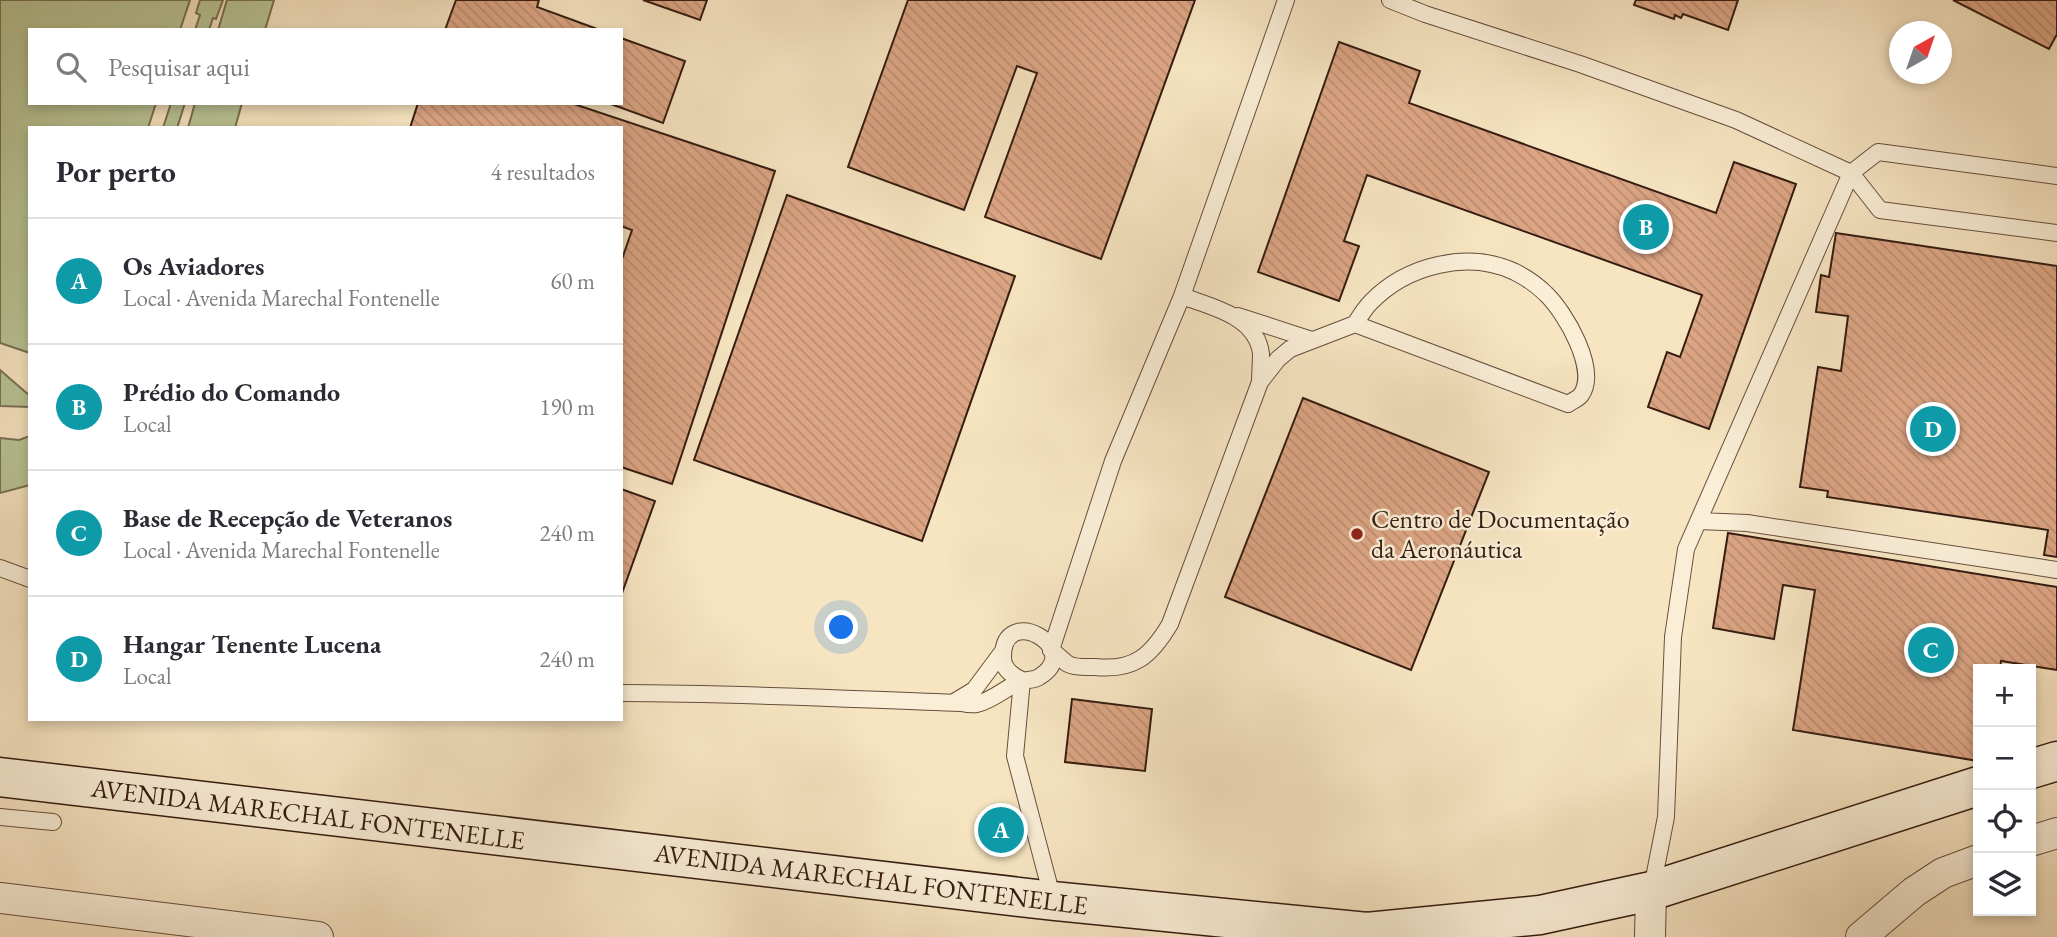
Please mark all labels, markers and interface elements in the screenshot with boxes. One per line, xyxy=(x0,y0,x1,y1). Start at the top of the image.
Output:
north arrow xyxy=(1889,21,1952,84)
search box xyxy=(28,28,623,105)
icon: search xyxy=(52,48,90,86)
text: Pesquisar aqui xyxy=(108,50,250,84)
text: Por perto xyxy=(56,152,176,191)
text: 4 resultados xyxy=(491,157,595,187)
pin: B xyxy=(1623,201,1669,253)
text: Os Aviadores xyxy=(123,249,264,283)
text: A xyxy=(71,266,87,296)
text: 60 m xyxy=(550,266,595,296)
text: Local · Avenida Marechal Fontenelle xyxy=(123,283,440,313)
text: Prédio do Comando xyxy=(123,375,340,409)
text: B xyxy=(72,392,86,422)
text: 190 m xyxy=(539,392,595,422)
pin: D xyxy=(1910,403,1956,455)
text: Local xyxy=(123,409,172,439)
text: Base de Recepção de Veteranos xyxy=(123,501,452,535)
place label: Centro de Documentação da Aeronáutica xyxy=(1371,502,1630,566)
text: C xyxy=(71,518,87,548)
text: 240 m xyxy=(539,518,595,548)
marker: Centro de Documentação da Aeronáutica xyxy=(1349,526,1365,542)
text: Local · Avenida Marechal Fontenelle xyxy=(123,535,440,565)
your location xyxy=(824,610,858,644)
pin: C xyxy=(1908,624,1954,676)
text: Hangar Tenente Lucena xyxy=(123,627,381,661)
text: D xyxy=(70,644,88,674)
text: 240 m xyxy=(539,644,595,674)
text: Local xyxy=(123,661,172,691)
map controls xyxy=(1973,664,2036,916)
button: + xyxy=(1973,664,2036,727)
button: − xyxy=(1973,727,2036,790)
street label: AVENIDA MARECHAL FONTENELLE xyxy=(88,770,527,858)
button: locate xyxy=(1973,790,2036,853)
pin: A xyxy=(978,804,1024,856)
street label: AVENIDA MARECHAL FONTENELLE xyxy=(651,835,1090,923)
button: layers xyxy=(1973,853,2036,916)

